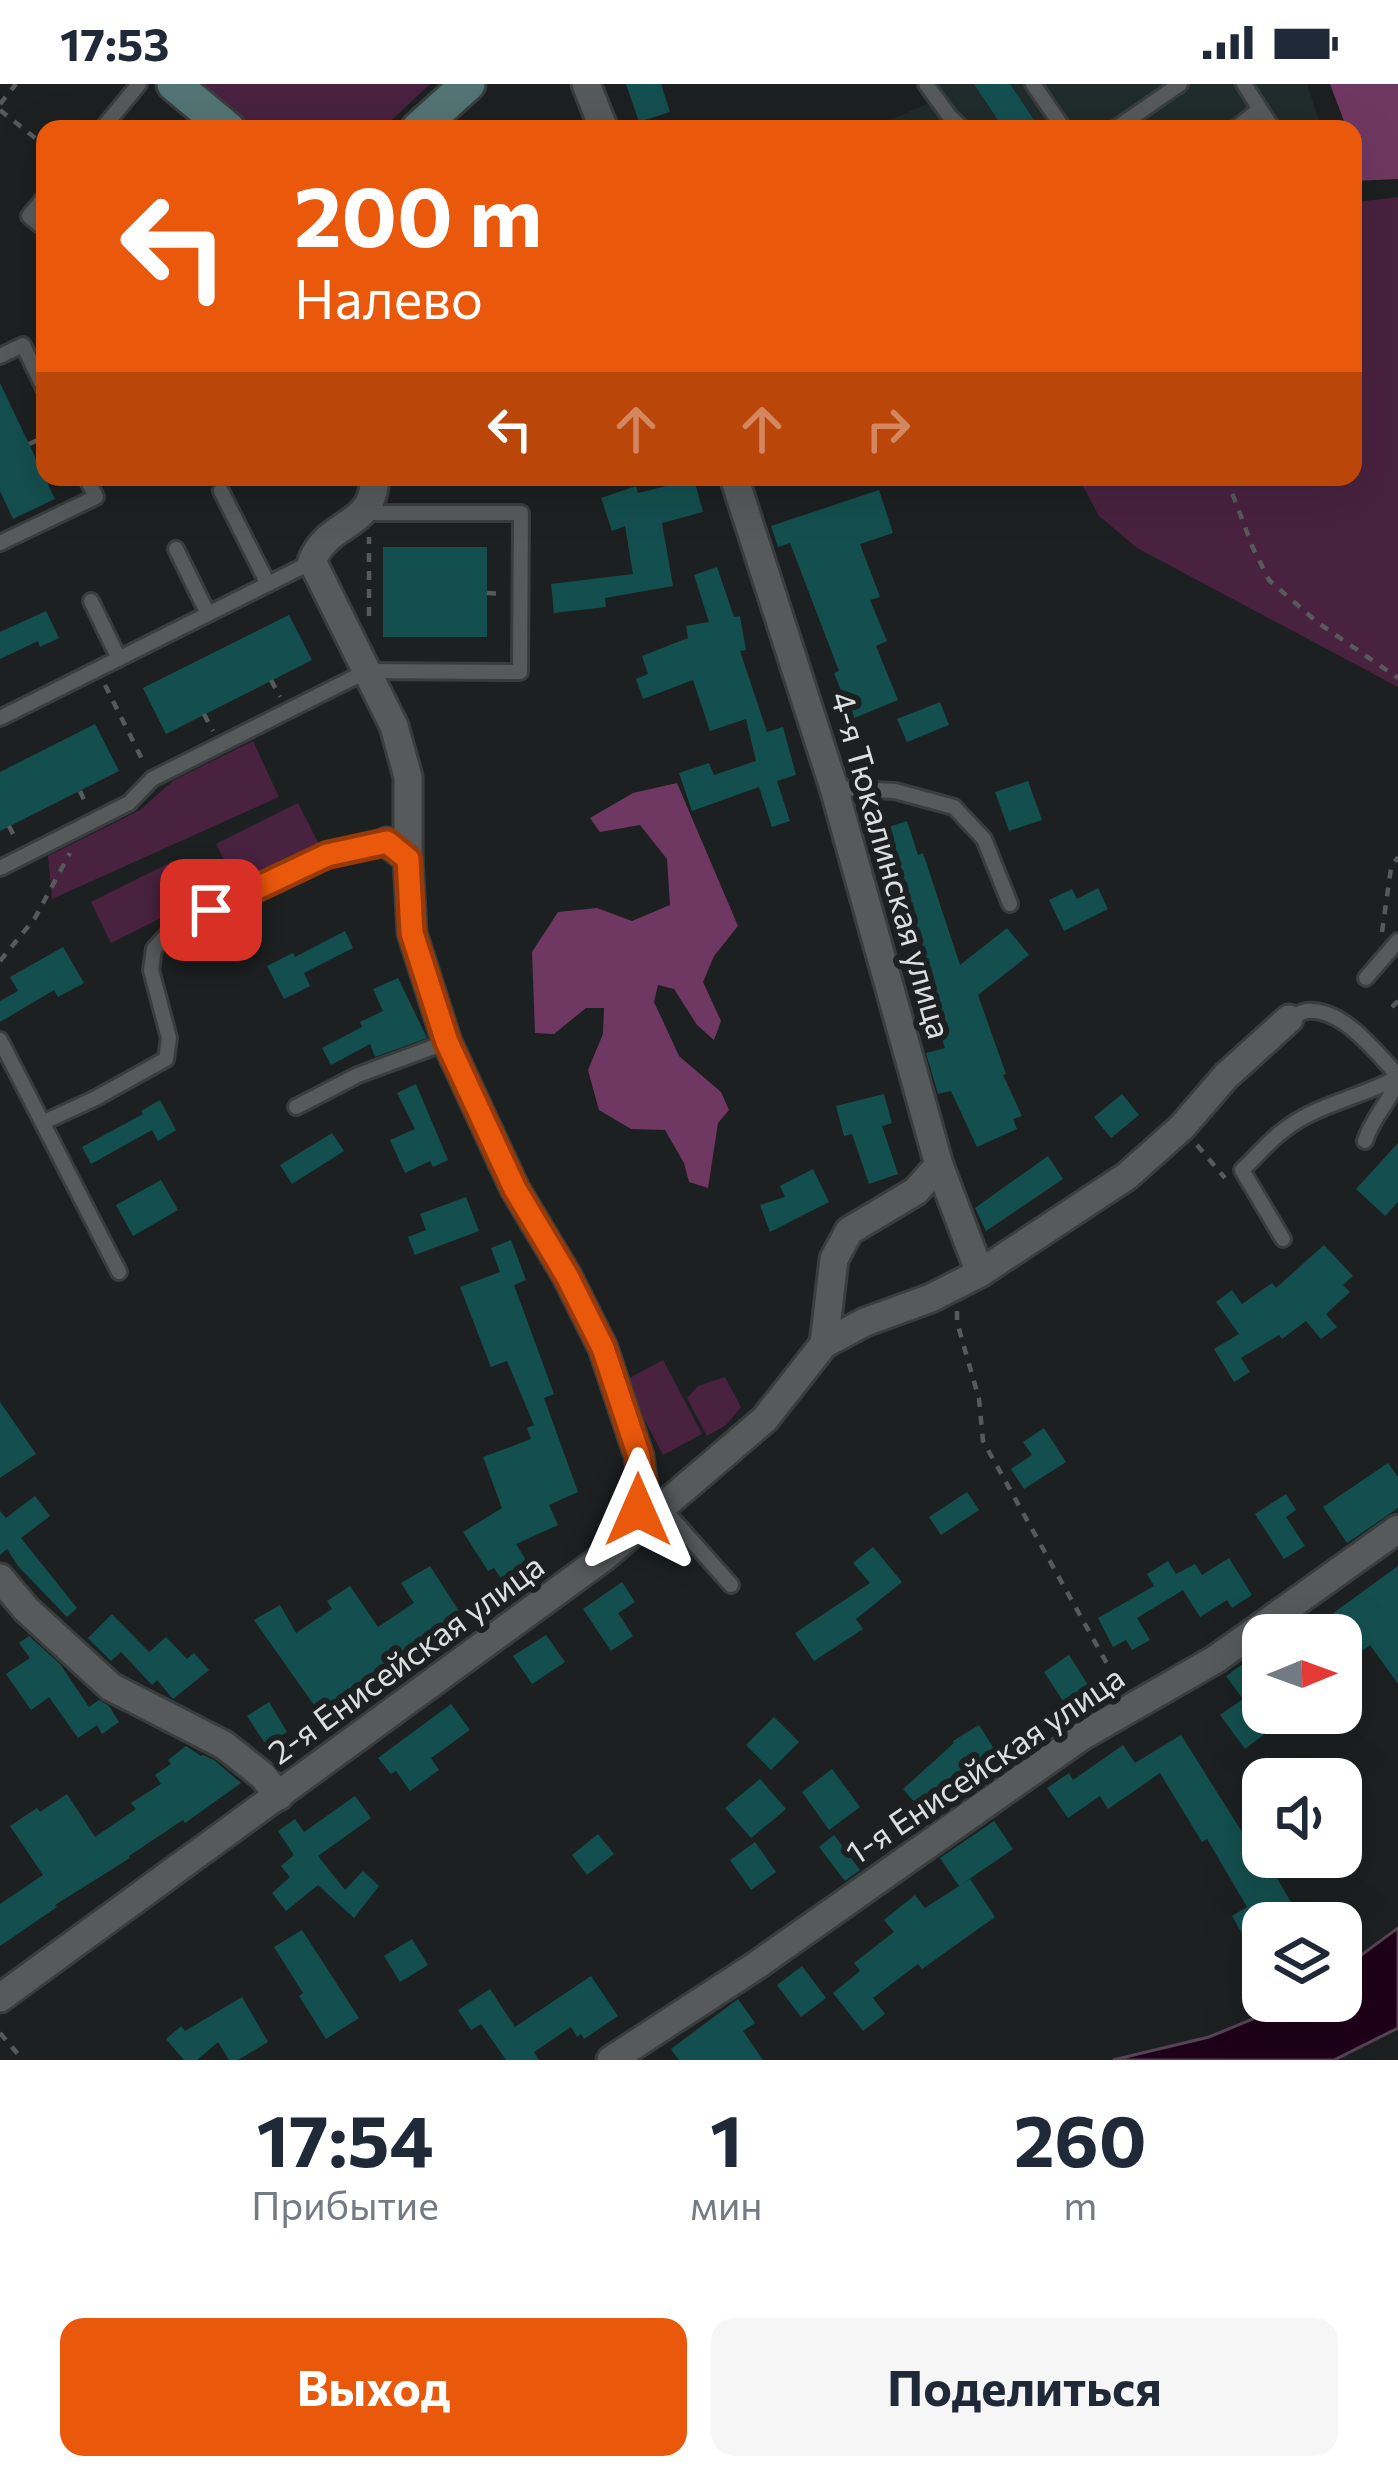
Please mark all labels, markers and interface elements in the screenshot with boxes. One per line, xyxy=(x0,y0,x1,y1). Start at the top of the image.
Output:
text: 17:53 xyxy=(60,15,169,70)
text: 200 m xyxy=(294,162,542,264)
icon: left xyxy=(96,168,252,324)
text: Налево xyxy=(294,264,483,330)
icon: left xyxy=(477,396,543,462)
icon: ahead xyxy=(603,396,669,462)
icon: ahead xyxy=(729,396,795,462)
icon: right xyxy=(855,396,921,462)
street label: 4-я Тюкалинская улица xyxy=(823,686,962,1043)
pin xyxy=(160,859,262,961)
icon: arrive xyxy=(178,877,244,943)
position arrow xyxy=(575,1447,701,1573)
street label: 2-я Енисейская улица xyxy=(259,1544,551,1772)
north arrow xyxy=(1242,1614,1362,1734)
map controls xyxy=(1242,1614,1362,2022)
street label: 1-я Енисейская улица xyxy=(837,1655,1131,1872)
button: sound xyxy=(1242,1758,1362,1878)
button: layers xyxy=(1242,1902,1362,2022)
text: 17:54 xyxy=(256,2094,434,2182)
text: 1 xyxy=(710,2094,743,2182)
text: 260 xyxy=(1014,2094,1147,2182)
text: Прибытие xyxy=(251,2180,439,2228)
text: мин xyxy=(690,2180,763,2228)
text: m xyxy=(1063,2180,1097,2228)
button: Выход xyxy=(60,2318,687,2456)
button: Поделиться xyxy=(711,2318,1338,2456)

